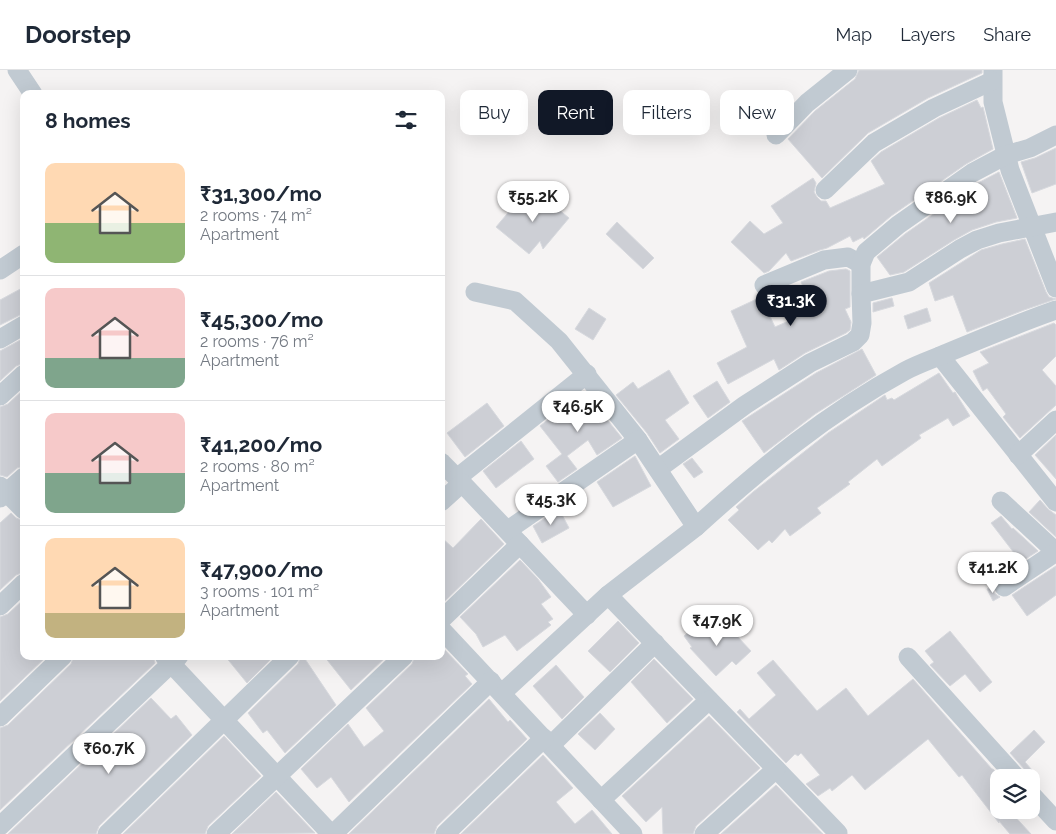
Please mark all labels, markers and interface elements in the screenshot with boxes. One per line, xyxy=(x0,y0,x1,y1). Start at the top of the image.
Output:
text: Doorstep xyxy=(25,20,131,49)
text: Map xyxy=(836,24,872,45)
text: Layers xyxy=(900,24,955,45)
text: Share xyxy=(983,24,1031,45)
chip: Buy xyxy=(460,90,528,135)
chip: Rent xyxy=(538,90,613,135)
chip: Filters xyxy=(623,90,710,135)
chip: New xyxy=(720,90,794,135)
icon: filters xyxy=(392,106,420,134)
text: 8 homes xyxy=(45,108,131,133)
pin: ₹55.2K xyxy=(492,180,574,223)
text: ₹31,300/mo xyxy=(200,181,322,206)
pin: ₹86.9K xyxy=(910,182,992,224)
icon: home xyxy=(85,183,145,243)
text: ₹55.2K xyxy=(508,187,558,206)
text: ₹86.9K xyxy=(925,188,977,207)
text: 2 rooms · 74 m² xyxy=(200,206,312,225)
text: Apartment xyxy=(200,225,279,244)
pin: ₹31.3K xyxy=(750,284,832,327)
text: ₹31.3K xyxy=(767,291,815,310)
text: ₹45,300/mo xyxy=(200,307,323,332)
icon: home xyxy=(85,308,145,368)
text: 2 rooms · 76 m² xyxy=(200,332,314,351)
text: Apartment xyxy=(200,351,279,370)
pin: ₹46.5K xyxy=(537,390,619,433)
text: ₹46.5K xyxy=(553,397,603,416)
text: ₹41,200/mo xyxy=(200,432,322,457)
icon: home xyxy=(85,433,145,493)
text: 2 rooms · 80 m² xyxy=(200,457,315,476)
text: Apartment xyxy=(200,476,279,495)
pin: ₹45.3K xyxy=(510,484,592,526)
text: ₹45.3K xyxy=(526,490,576,509)
pin: ₹41.2K xyxy=(952,552,1034,594)
text: ₹47,900/mo xyxy=(200,557,323,582)
icon: home xyxy=(85,558,145,618)
text: ₹41.2K xyxy=(969,558,1017,577)
text: 3 rooms · 101 m² xyxy=(200,582,319,601)
text: Apartment xyxy=(200,601,279,620)
pin: ₹47.9K xyxy=(676,604,758,647)
text: ₹47.9K xyxy=(692,611,742,630)
pin: ₹60.7K xyxy=(68,732,150,775)
text: ₹60.7K xyxy=(83,739,135,758)
map controls xyxy=(990,769,1040,819)
button: layers xyxy=(990,769,1040,819)

